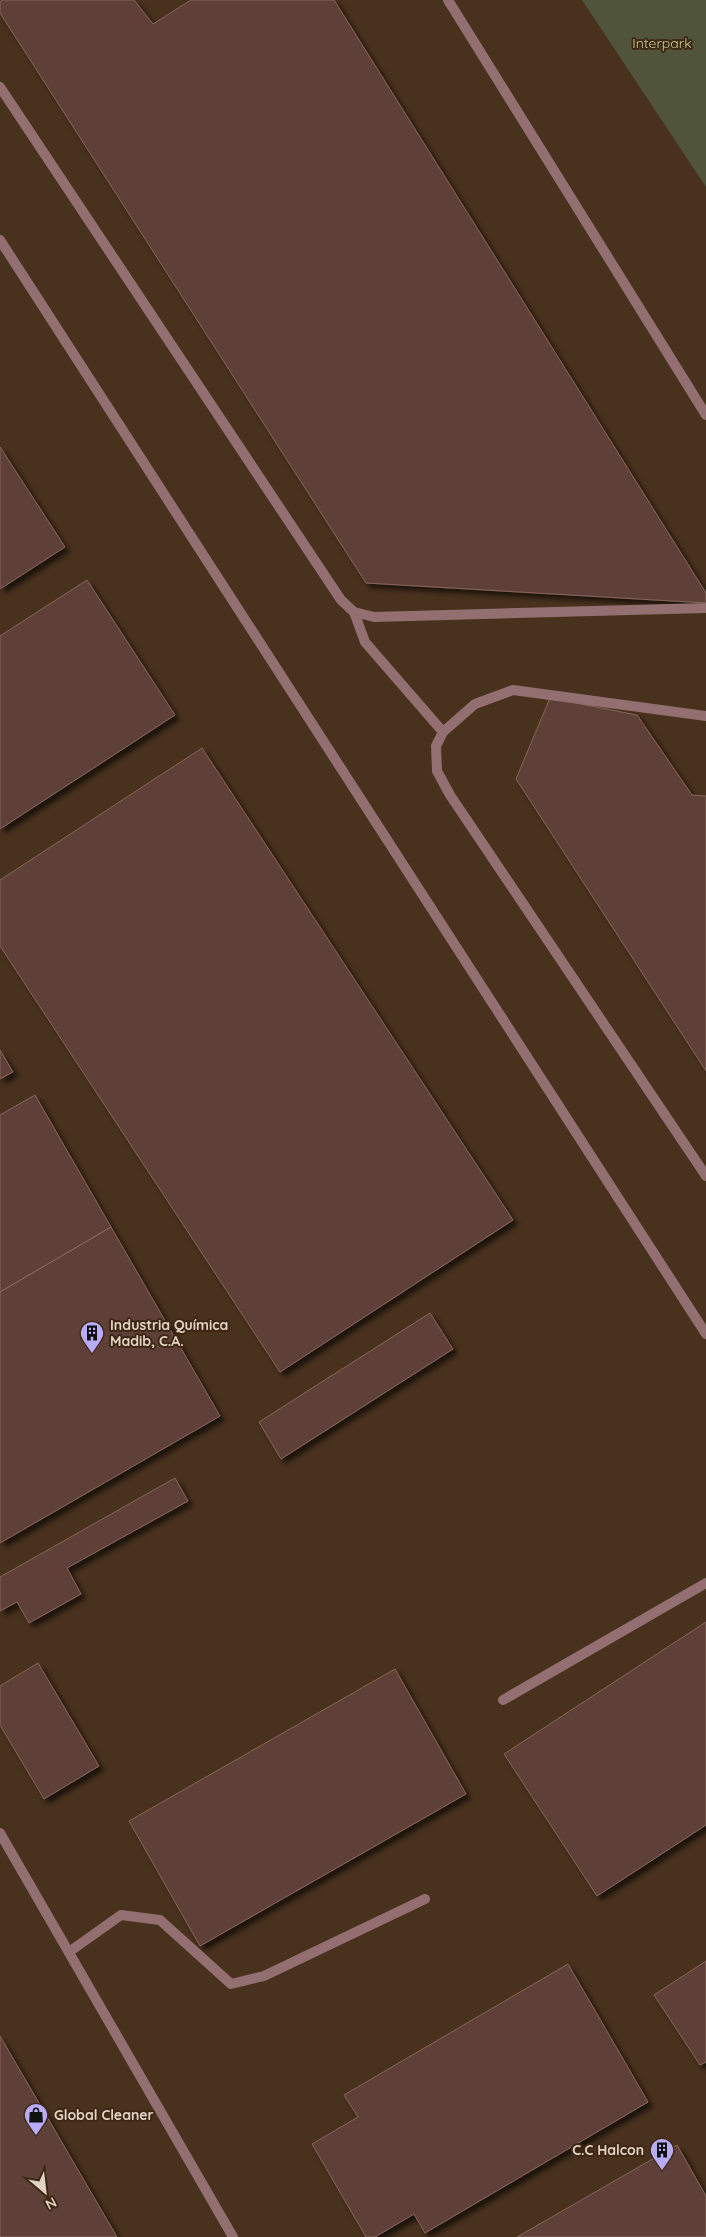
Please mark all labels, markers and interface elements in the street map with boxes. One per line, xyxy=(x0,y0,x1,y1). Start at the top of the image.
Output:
park label: Interpark xyxy=(632,34,692,52)
place label: Industria Química Madib, C.A. xyxy=(110,1316,228,1350)
building icon: Industria Química Madib, C.A. xyxy=(79,1320,105,1354)
shop icon: Global Cleaner xyxy=(23,2102,49,2136)
place label: Global Cleaner xyxy=(54,2106,154,2124)
building icon: C.C Halcon xyxy=(649,2137,675,2171)
place label: C.C Halcon xyxy=(572,2141,644,2159)
north arrow xyxy=(20,2167,70,2217)
text: N xyxy=(42,2193,60,2214)

